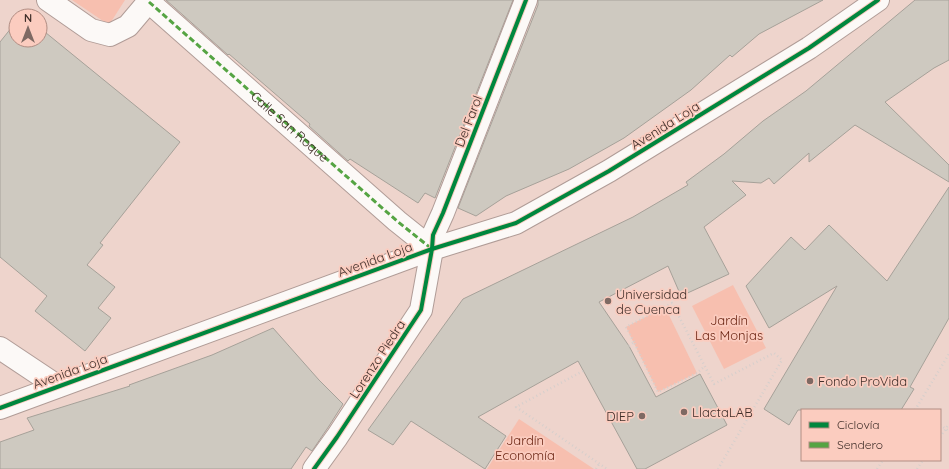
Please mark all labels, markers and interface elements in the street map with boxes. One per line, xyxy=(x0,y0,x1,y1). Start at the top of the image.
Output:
north arrow xyxy=(8,8,48,48)
text: N xyxy=(24,11,32,25)
street label: Calle San Roque xyxy=(248,88,332,165)
street label: Del Farol xyxy=(451,93,485,149)
street label: Avenida Loja xyxy=(628,98,702,152)
street label: Avenida Loja xyxy=(336,238,414,280)
place label: Universidad de Cuenca xyxy=(616,286,687,317)
marker: Universidad de Cuenca xyxy=(603,296,613,306)
park label: Jardín Las Monjas xyxy=(695,312,763,343)
street label: Lorenzo Piedra xyxy=(346,317,408,401)
street label: Avenida Loja xyxy=(31,350,109,392)
place label: Fondo ProVida xyxy=(818,373,907,389)
marker: Fondo ProVida xyxy=(805,376,815,386)
place label: LlactaLAB xyxy=(692,404,753,420)
marker: LlactaLAB xyxy=(679,407,689,417)
place label: DIEP xyxy=(606,408,634,424)
legend xyxy=(801,409,941,461)
marker: DIEP xyxy=(637,411,647,421)
text: Ciclovía xyxy=(837,417,880,432)
park label: Jardín Economía xyxy=(495,432,555,463)
text: Sendero xyxy=(837,437,883,452)

